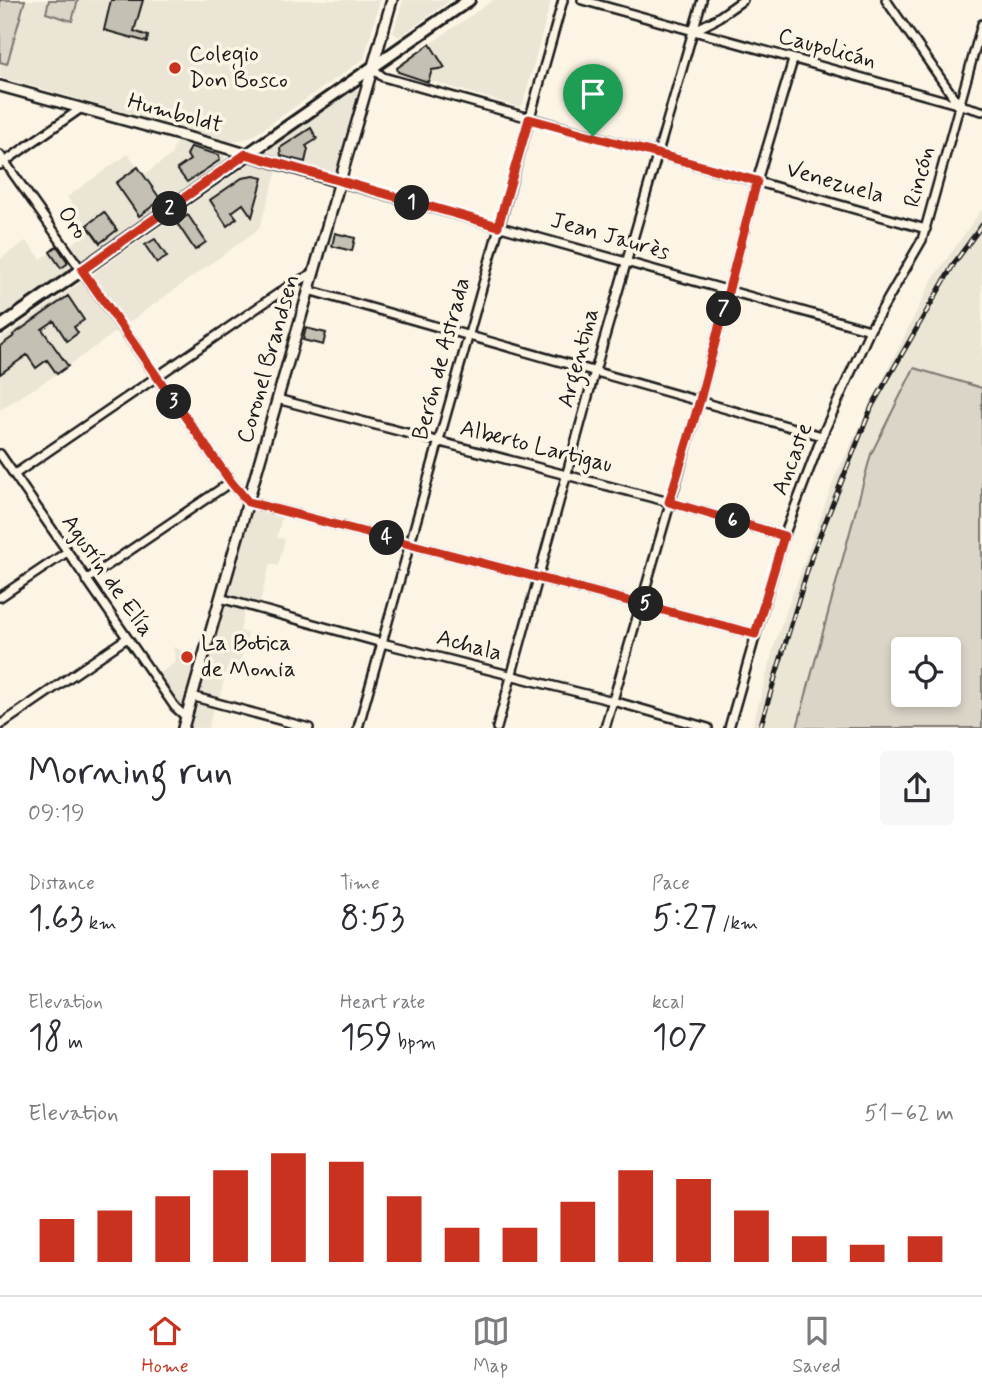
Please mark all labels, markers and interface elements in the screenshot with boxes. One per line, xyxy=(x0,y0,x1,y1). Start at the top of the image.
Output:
street label: Caupolicán xyxy=(775,22,879,76)
place label: Colegio Don Bosco xyxy=(189,40,288,96)
marker: Colegio Don Bosco xyxy=(167,60,183,76)
pin xyxy=(563,64,623,136)
icon: arrive xyxy=(574,75,612,113)
street label: Humboldt xyxy=(124,87,226,141)
street label: Rincón xyxy=(897,143,943,211)
street label: Venezuela xyxy=(782,155,888,211)
pin: 1 xyxy=(394,186,430,220)
text: 1 xyxy=(407,190,416,215)
pin: 2 xyxy=(152,192,188,227)
text: 2 xyxy=(165,196,174,221)
street label: Oro xyxy=(50,200,94,246)
street label: Jean Jaurès xyxy=(547,206,673,268)
street label: Coronel Brandsen xyxy=(231,271,307,447)
street label: Berón de Astrada xyxy=(406,274,478,444)
pin: 7 xyxy=(706,292,742,326)
text: 7 xyxy=(718,296,729,321)
street label: Argentina xyxy=(551,305,609,412)
pin: 3 xyxy=(156,384,192,420)
text: 3 xyxy=(169,389,178,414)
street label: Alberto Lartigau xyxy=(457,414,615,480)
street label: Ancaste xyxy=(765,418,821,500)
pin: 6 xyxy=(716,504,750,538)
text: 6 xyxy=(728,508,737,533)
street label: Agustín de Elía xyxy=(54,509,160,643)
pin: 4 xyxy=(370,520,404,556)
text: 4 xyxy=(381,525,392,550)
pin: 5 xyxy=(628,586,664,622)
text: 5 xyxy=(640,591,651,616)
street label: Achala xyxy=(433,623,505,669)
place label: La Botica de Monia xyxy=(201,629,296,685)
map controls xyxy=(891,637,961,707)
button: locate xyxy=(891,637,961,707)
marker: La Botica de Monia xyxy=(179,649,195,665)
text: Morning run xyxy=(28,748,233,797)
button: share xyxy=(880,751,954,825)
text: 09:19 xyxy=(28,799,85,829)
text: Distance xyxy=(28,871,95,896)
text: Time xyxy=(340,871,380,896)
text: Pace xyxy=(652,871,690,896)
text: 1.63 xyxy=(28,896,84,942)
text: 8:53 xyxy=(340,896,405,942)
text: 5:27 xyxy=(652,896,717,942)
text: km xyxy=(84,911,117,936)
text: /km xyxy=(717,911,758,936)
text: Elevation xyxy=(28,990,103,1015)
text: Heart rate xyxy=(340,990,425,1015)
text: kcal xyxy=(652,990,684,1015)
text: 18 xyxy=(28,1015,63,1061)
text: 159 xyxy=(340,1015,393,1061)
text: 107 xyxy=(652,1015,707,1061)
text: m xyxy=(63,1030,83,1055)
text: bpm xyxy=(393,1030,436,1055)
text: Elevation xyxy=(28,1099,119,1129)
text: 51–62 m xyxy=(864,1099,954,1129)
tab: Home xyxy=(141,1312,189,1379)
tab: Map xyxy=(472,1312,510,1379)
tab: Saved xyxy=(793,1312,841,1379)

